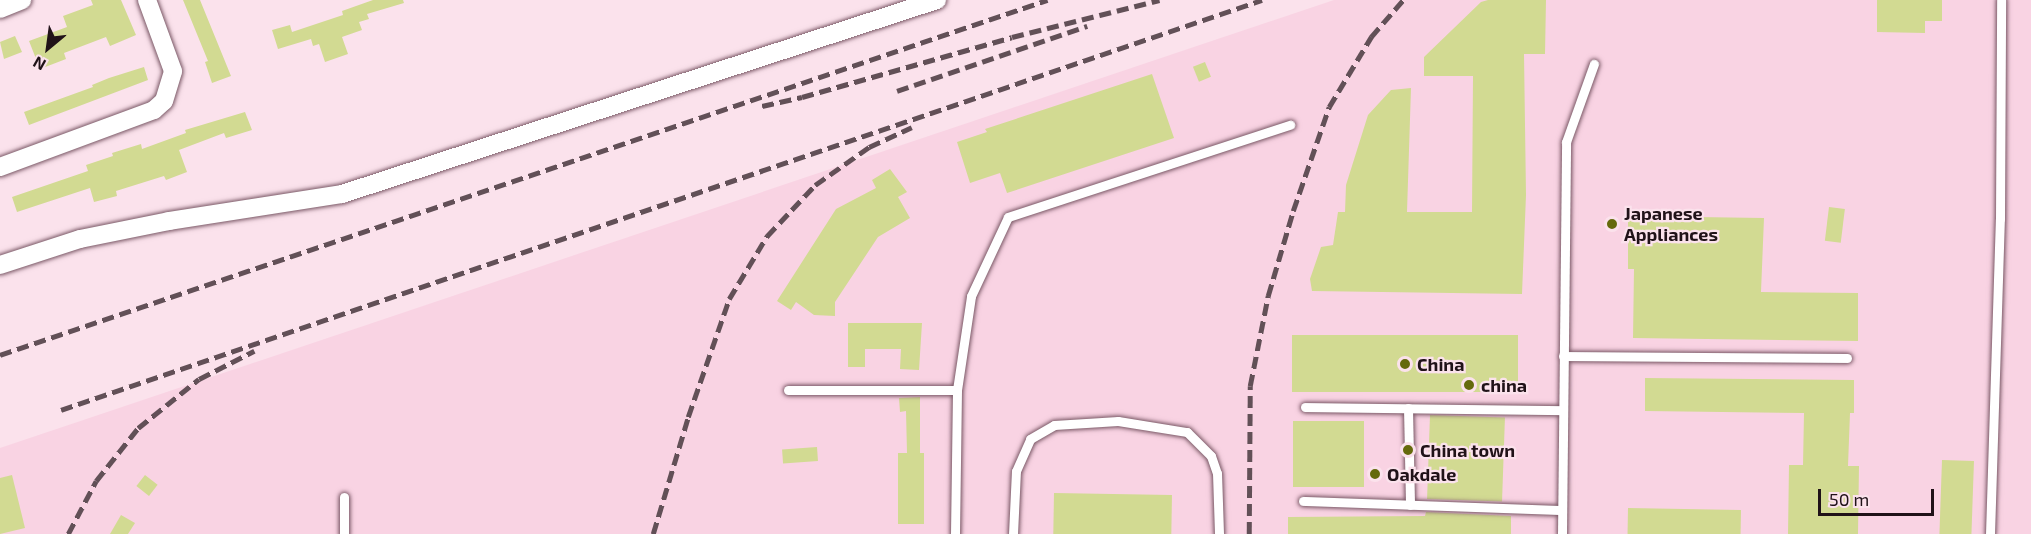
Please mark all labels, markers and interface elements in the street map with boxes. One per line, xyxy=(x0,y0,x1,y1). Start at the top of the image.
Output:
north arrow xyxy=(18,18,78,78)
text: N xyxy=(29,53,49,75)
place label: Japanese Appliances xyxy=(1624,203,1718,246)
marker: Japanese Appliances xyxy=(1605,217,1619,231)
place label: China xyxy=(1417,353,1464,375)
marker: China xyxy=(1398,357,1412,371)
place label: china xyxy=(1481,374,1527,396)
marker: china xyxy=(1462,378,1476,392)
place label: China town xyxy=(1420,439,1515,461)
marker: China town xyxy=(1401,443,1415,457)
place label: Oakdale xyxy=(1387,463,1456,485)
marker: Oakdale xyxy=(1368,467,1382,481)
scale bar xyxy=(1821,477,1936,515)
text: 50 m xyxy=(1829,488,1869,510)

